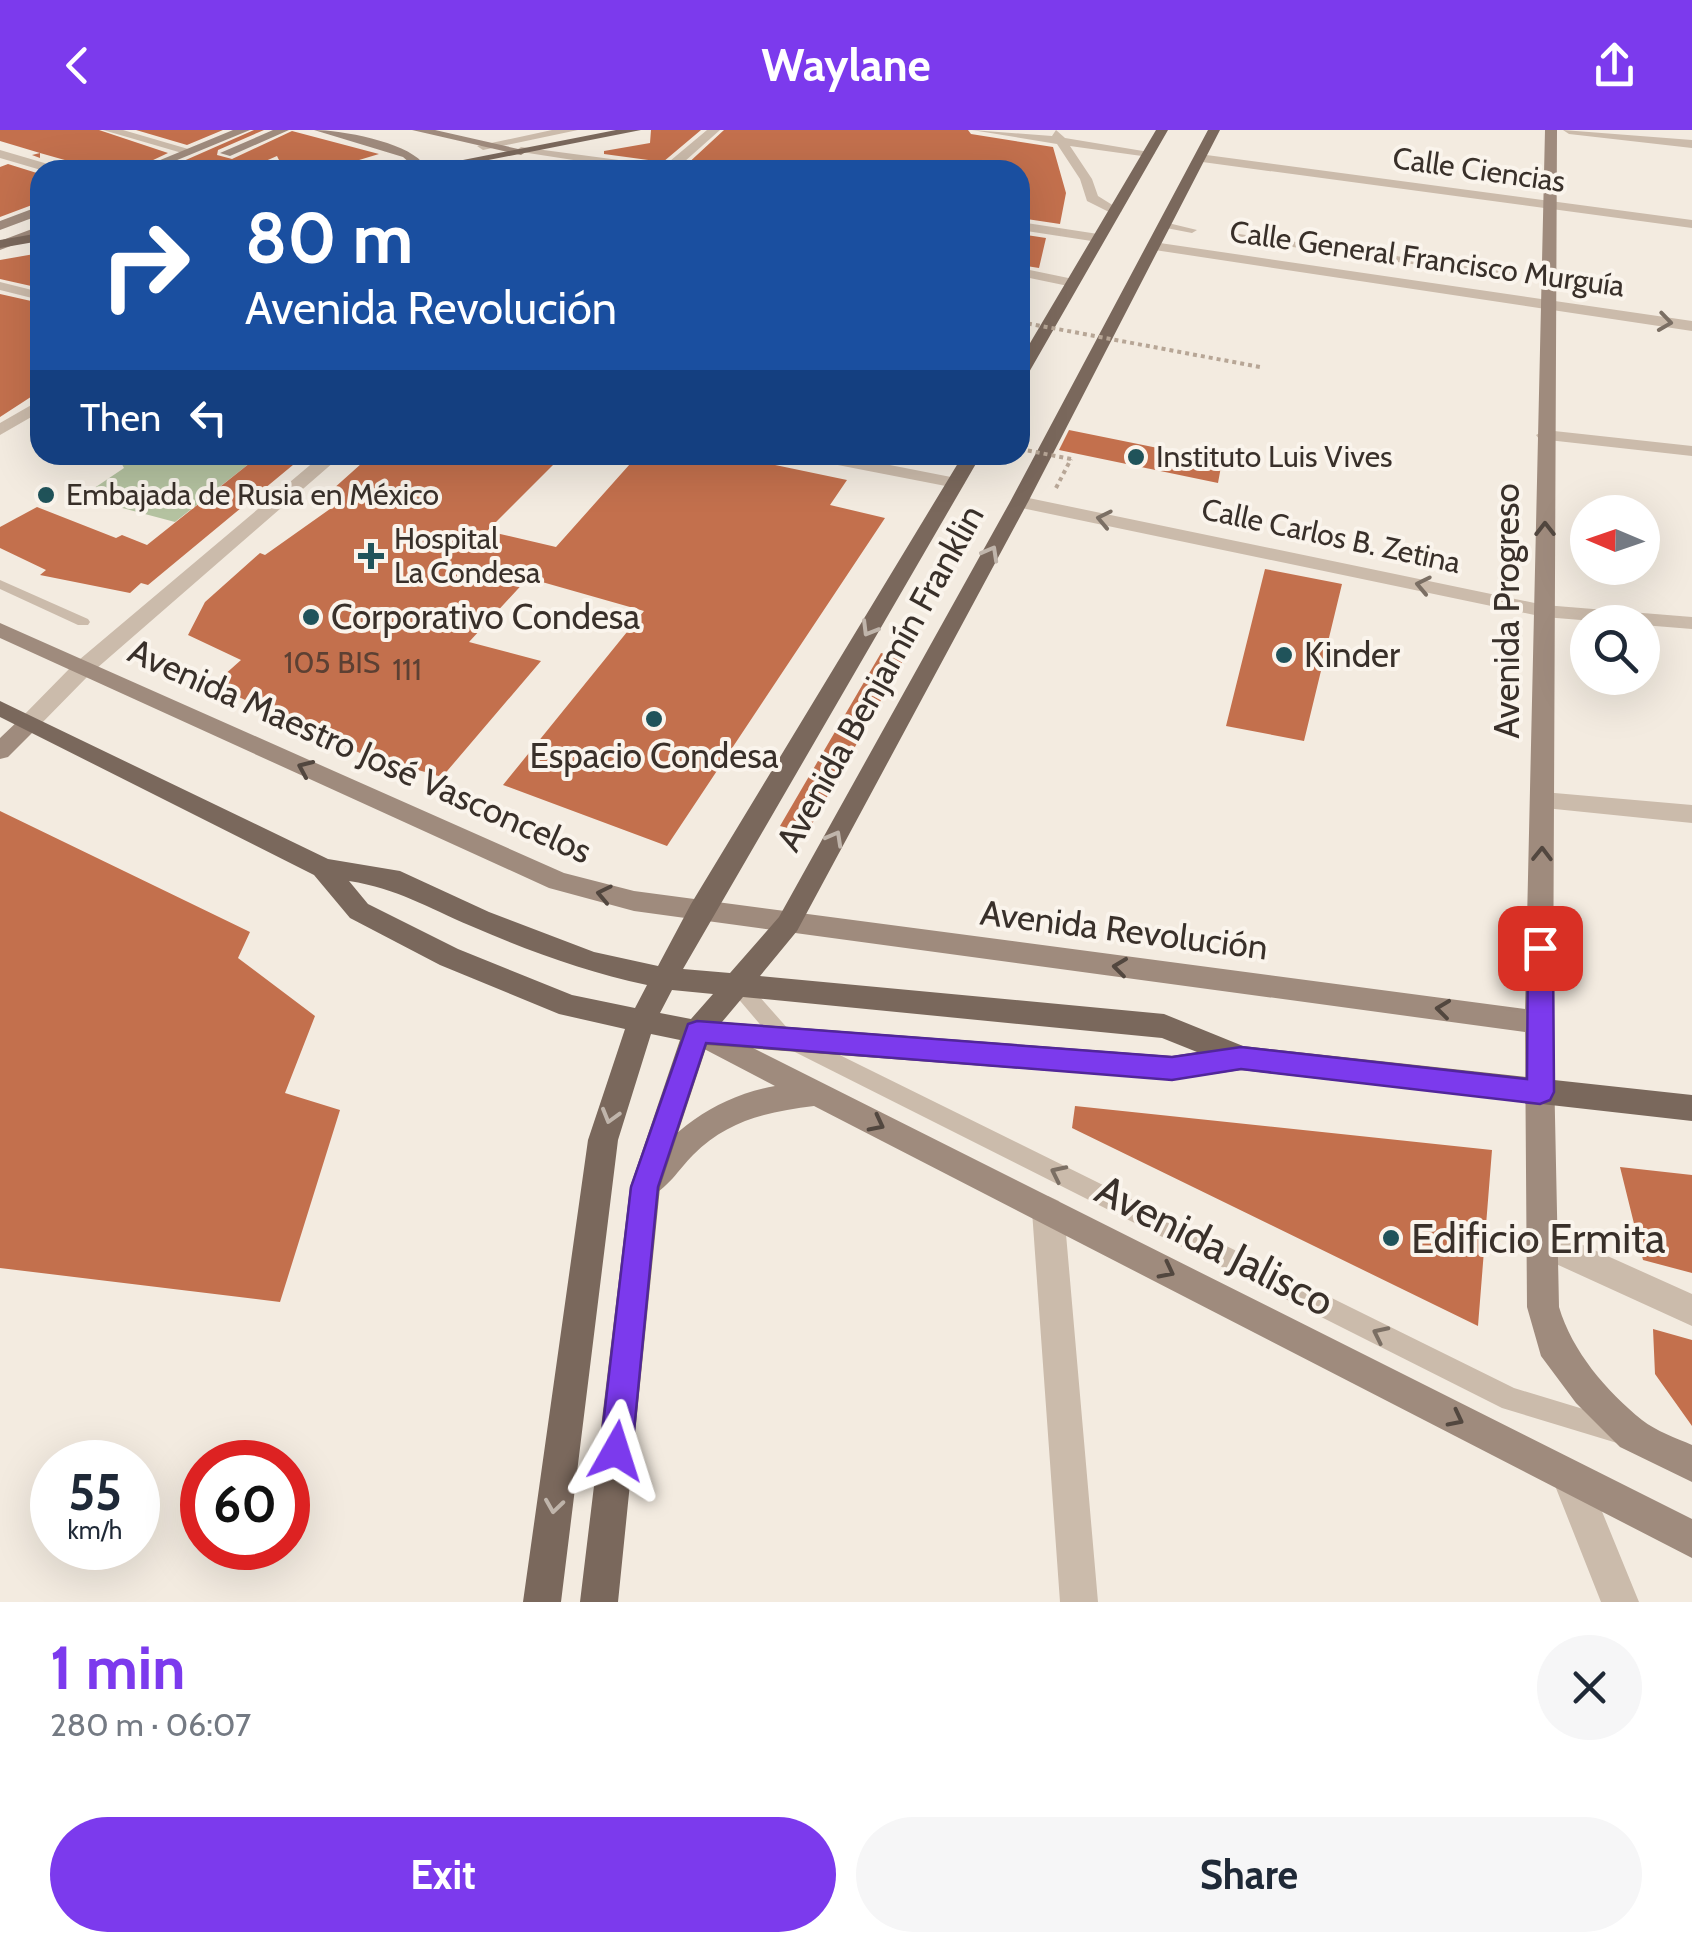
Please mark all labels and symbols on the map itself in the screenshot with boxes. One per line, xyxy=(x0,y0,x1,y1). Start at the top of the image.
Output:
street label: Calle Ciencias xyxy=(1390,139,1568,200)
street label: Calle General Francisco Murguía xyxy=(1227,212,1627,305)
one-way arrow xyxy=(1657,311,1673,332)
place label: Instituto Luis Vives xyxy=(1156,438,1392,475)
marker: Instituto Luis Vives xyxy=(1125,446,1147,468)
place label: Embajada de Rusia en México xyxy=(66,476,439,513)
street label: Avenida Progreso xyxy=(1485,483,1528,739)
marker: Embajada de Rusia en México xyxy=(35,484,57,506)
street label: Calle Carlos B. Zetina xyxy=(1198,490,1464,581)
north arrow xyxy=(1570,495,1660,585)
street label: Avenida Benjamín Franklin xyxy=(766,497,993,858)
one-way arrow xyxy=(1096,510,1113,531)
place label: Hospital La Condesa xyxy=(394,520,541,591)
one-way arrow xyxy=(1534,521,1556,536)
marker: Hospital La Condesa xyxy=(358,543,384,569)
one-way arrow xyxy=(979,546,998,564)
one-way arrow xyxy=(1414,576,1431,597)
place label: Corporativo Condesa xyxy=(331,595,640,638)
marker: Corporativo Condesa xyxy=(300,606,322,628)
one-way arrow xyxy=(862,618,881,636)
street label: Avenida Maestro José Vasconcelos xyxy=(122,629,598,872)
place label: Kinder xyxy=(1304,633,1400,676)
house number: 105 BIS xyxy=(284,644,380,681)
marker: Kinder xyxy=(1273,644,1295,666)
house number: 111 xyxy=(392,651,422,688)
marker: Espacio Condesa xyxy=(643,708,665,730)
place label: Espacio Condesa xyxy=(530,734,779,777)
one-way arrow xyxy=(297,761,315,781)
one-way arrow xyxy=(822,831,842,849)
one-way arrow xyxy=(1532,846,1553,862)
one-way arrow xyxy=(596,885,613,906)
street label: Avenida Revolución xyxy=(978,891,1270,968)
pin xyxy=(1498,906,1583,991)
one-way arrow xyxy=(1112,957,1128,978)
one-way arrow xyxy=(1434,999,1450,1020)
one-way arrow xyxy=(601,1106,622,1123)
one-way arrow xyxy=(867,1112,885,1132)
street label: Avenida Jalisco xyxy=(1087,1163,1343,1327)
one-way arrow xyxy=(1050,1166,1068,1186)
place label: Edificio Ermita xyxy=(1411,1212,1665,1264)
marker: Edificio Ermita xyxy=(1380,1227,1402,1249)
one-way arrow xyxy=(1156,1259,1174,1278)
one-way arrow xyxy=(1373,1326,1391,1346)
position arrow xyxy=(564,1399,668,1503)
one-way arrow xyxy=(1446,1407,1464,1427)
speed limit sign: 60 xyxy=(180,1440,310,1570)
one-way arrow xyxy=(545,1498,566,1515)

